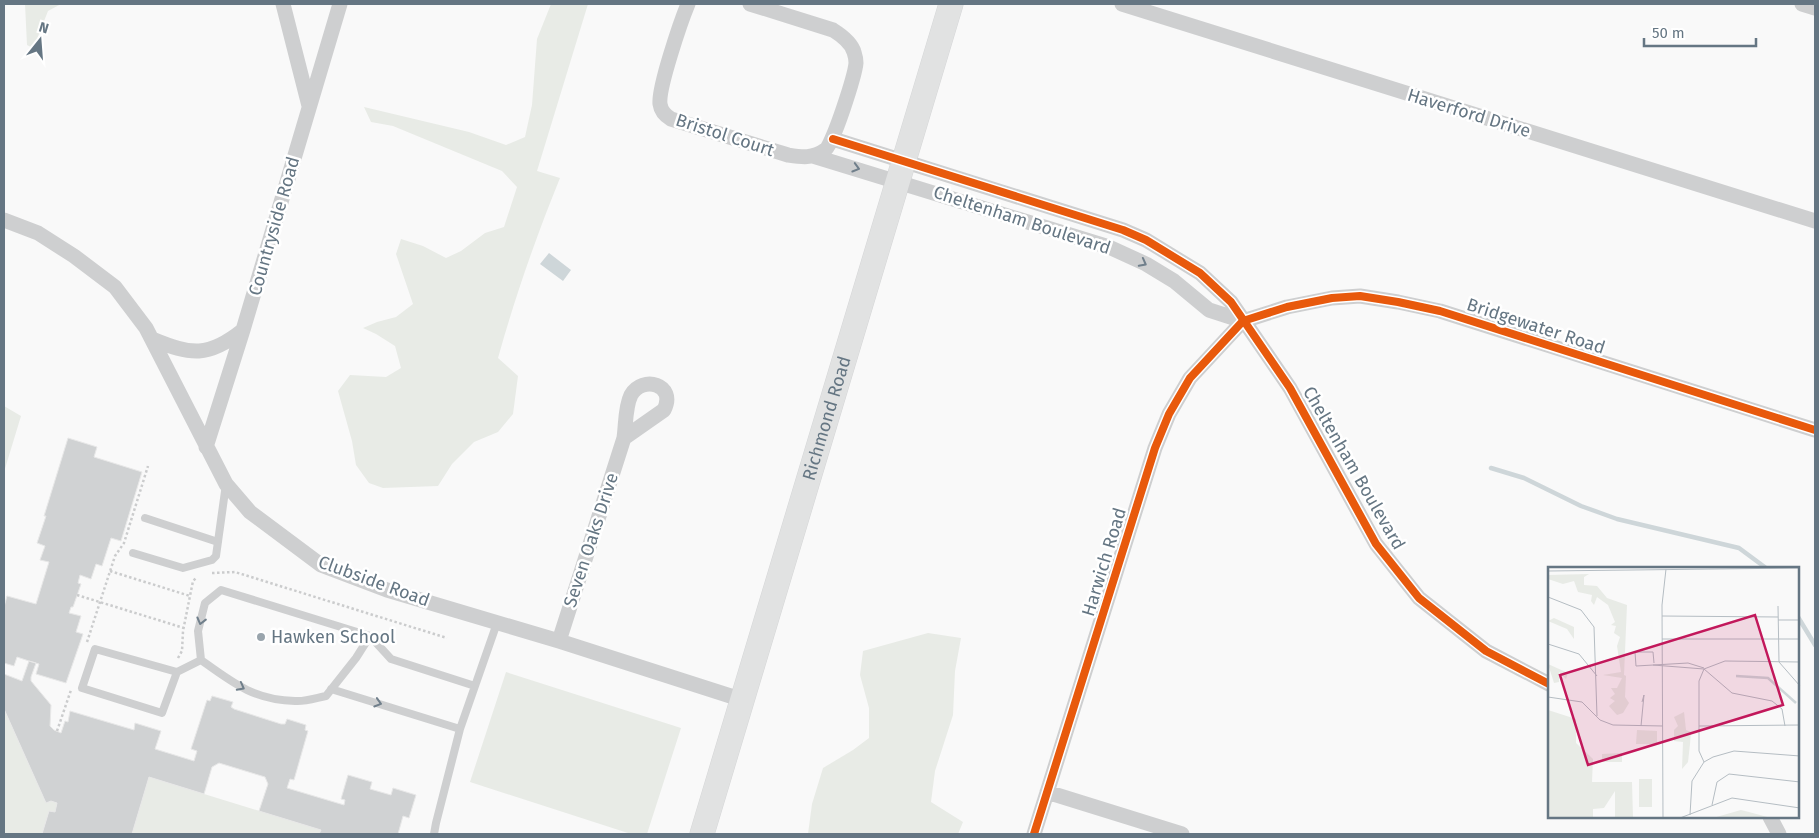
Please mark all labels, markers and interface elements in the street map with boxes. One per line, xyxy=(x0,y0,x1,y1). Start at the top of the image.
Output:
north arrow xyxy=(15,15,65,65)
scale bar xyxy=(1644,15,1756,47)
text: N xyxy=(37,19,51,38)
text: 50 m xyxy=(1652,24,1685,42)
street label: Haverford Drive xyxy=(1405,84,1533,142)
street label: Bristol Court xyxy=(673,109,778,161)
street label: Countryside Road xyxy=(244,154,304,298)
one-way arrow xyxy=(851,163,859,173)
street label: Cheltenham Boulevard xyxy=(931,181,1113,259)
one-way arrow xyxy=(1138,257,1147,267)
street label: Bridgewater Road xyxy=(1464,293,1608,359)
street label: Richmond Road xyxy=(798,353,856,483)
street label: Cheltenham Boulevard xyxy=(1298,382,1410,554)
street label: Seven Oaks Drive xyxy=(559,470,623,610)
street label: Harwich Road xyxy=(1077,505,1131,619)
street label: Clubside Road xyxy=(315,551,433,611)
inset map xyxy=(1548,567,1799,818)
one-way arrow xyxy=(196,616,207,625)
place label: Hawken School xyxy=(271,626,395,648)
marker: Hawken School xyxy=(255,631,267,643)
one-way arrow xyxy=(236,681,245,691)
one-way arrow xyxy=(373,698,382,708)

